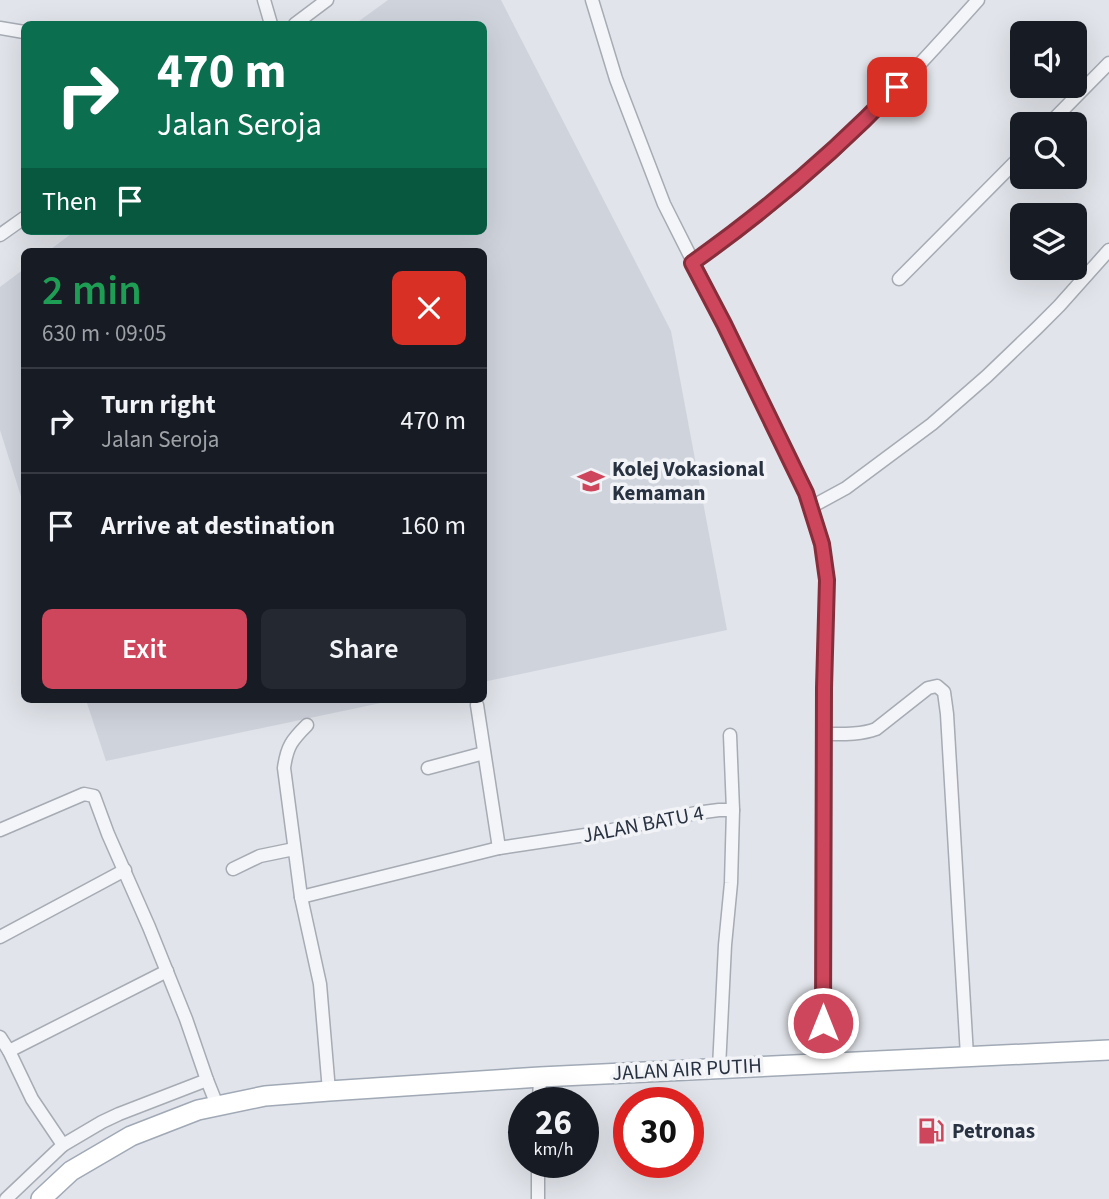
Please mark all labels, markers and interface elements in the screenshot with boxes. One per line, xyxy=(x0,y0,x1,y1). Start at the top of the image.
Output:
map controls xyxy=(1010,21,1087,280)
button: sound xyxy=(1010,21,1087,98)
text: 470 m xyxy=(157,37,286,107)
icon: right xyxy=(42,49,133,140)
pin xyxy=(867,57,927,117)
icon: arrive xyxy=(878,68,916,106)
text: Jalan Seroja xyxy=(157,102,322,148)
button: search xyxy=(1010,112,1087,189)
icon: arrive xyxy=(111,182,149,220)
text: Then xyxy=(42,183,97,220)
button: layers xyxy=(1010,203,1087,280)
text: 2 min xyxy=(42,261,142,321)
button: close xyxy=(392,271,466,345)
text: 630 m · 09:05 xyxy=(42,317,166,350)
text: Turn right xyxy=(101,386,216,423)
icon: right xyxy=(42,402,80,440)
text: 470 m xyxy=(400,402,466,439)
text: Jalan Seroja xyxy=(101,423,219,456)
place label: Kolej Vokasional Kemaman xyxy=(612,454,764,508)
school or university icon: Kolej Vokasional Kemaman xyxy=(576,466,606,496)
icon: arrive xyxy=(42,507,80,545)
text: Arrive at destination xyxy=(101,507,335,544)
text: 160 m xyxy=(400,507,466,544)
button: Exit xyxy=(42,609,247,689)
button: Share xyxy=(261,609,466,689)
street label: JALAN BATU 4 xyxy=(580,798,706,850)
position arrow xyxy=(786,986,860,1060)
street label: JALAN AIR PUTIH xyxy=(611,1050,763,1088)
speed limit sign: 30 xyxy=(613,1087,704,1178)
text: 26 xyxy=(535,1098,572,1148)
fuel station icon: Petronas xyxy=(916,1116,946,1146)
place label: Petronas xyxy=(952,1116,1035,1146)
text: km/h xyxy=(534,1137,573,1162)

